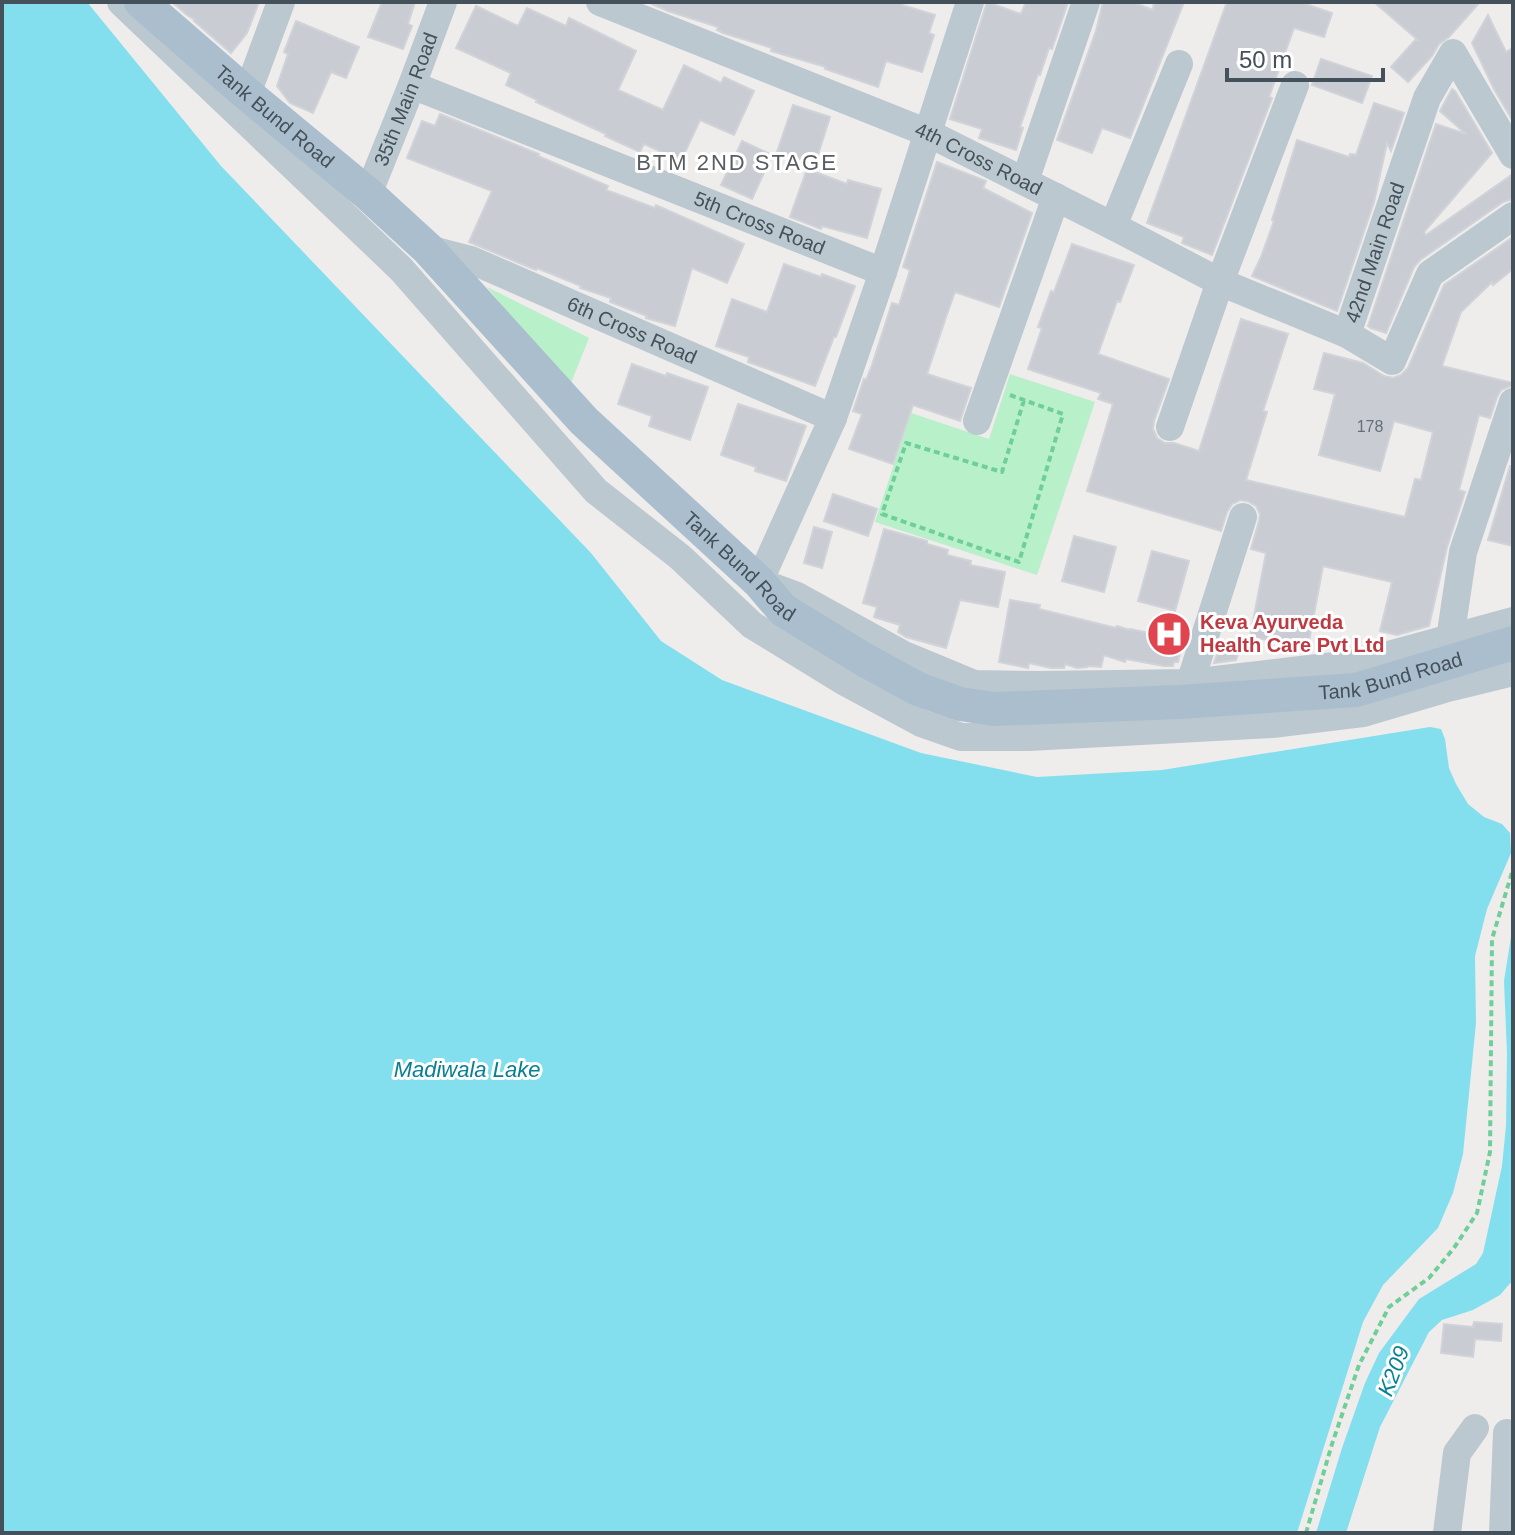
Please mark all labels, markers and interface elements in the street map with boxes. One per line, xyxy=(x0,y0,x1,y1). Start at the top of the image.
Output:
street label: 35th Main Road xyxy=(370,30,442,169)
scale bar xyxy=(1227,32,1383,82)
text: 50 m xyxy=(1239,46,1292,73)
street label: Tank Bund Road xyxy=(211,61,338,172)
street label: 4th Cross Road xyxy=(912,118,1046,200)
district label: BTM 2ND STAGE xyxy=(636,150,838,175)
street label: 42nd Main Road xyxy=(1341,179,1409,326)
street label: 5th Cross Road xyxy=(691,187,828,259)
street label: 6th Cross Road xyxy=(564,292,700,368)
house number: 178 xyxy=(1357,418,1383,435)
street label: Tank Bund Road xyxy=(679,507,799,626)
hospital icon: Keva Ayurveda Health Care Pvt Ltd xyxy=(1145,610,1193,658)
place label: Keva Ayurveda Health Care Pvt Ltd xyxy=(1200,611,1384,656)
street label: Tank Bund Road xyxy=(1318,648,1465,704)
water label: Madiwala Lake xyxy=(394,1057,540,1082)
water label: K209 xyxy=(1373,1343,1414,1400)

